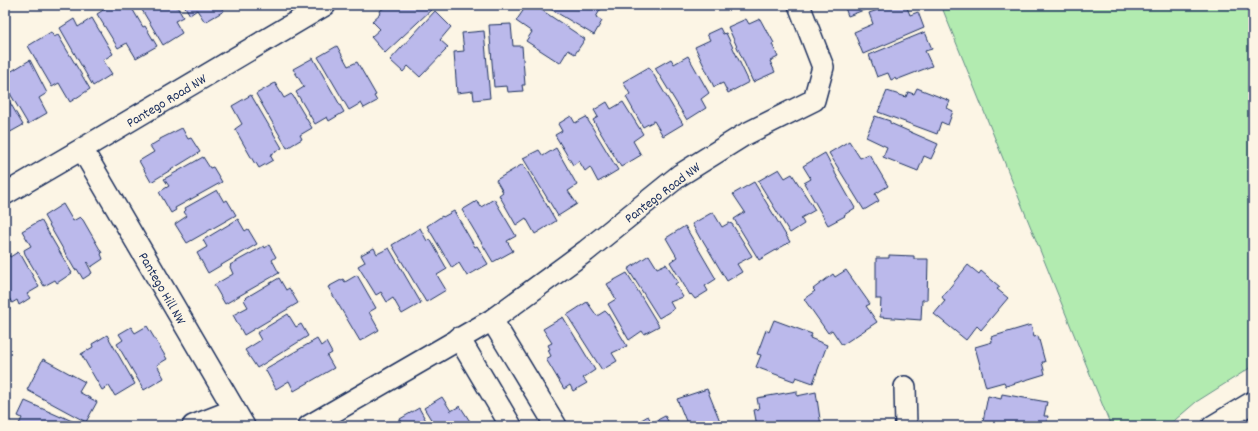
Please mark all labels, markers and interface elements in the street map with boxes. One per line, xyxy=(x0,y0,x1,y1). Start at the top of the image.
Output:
street label: Pantego Road NW xyxy=(123,69,212,134)
street label: Pantego Road NW xyxy=(621,158,706,229)
street label: Pantego Hill NW xyxy=(132,249,191,330)

